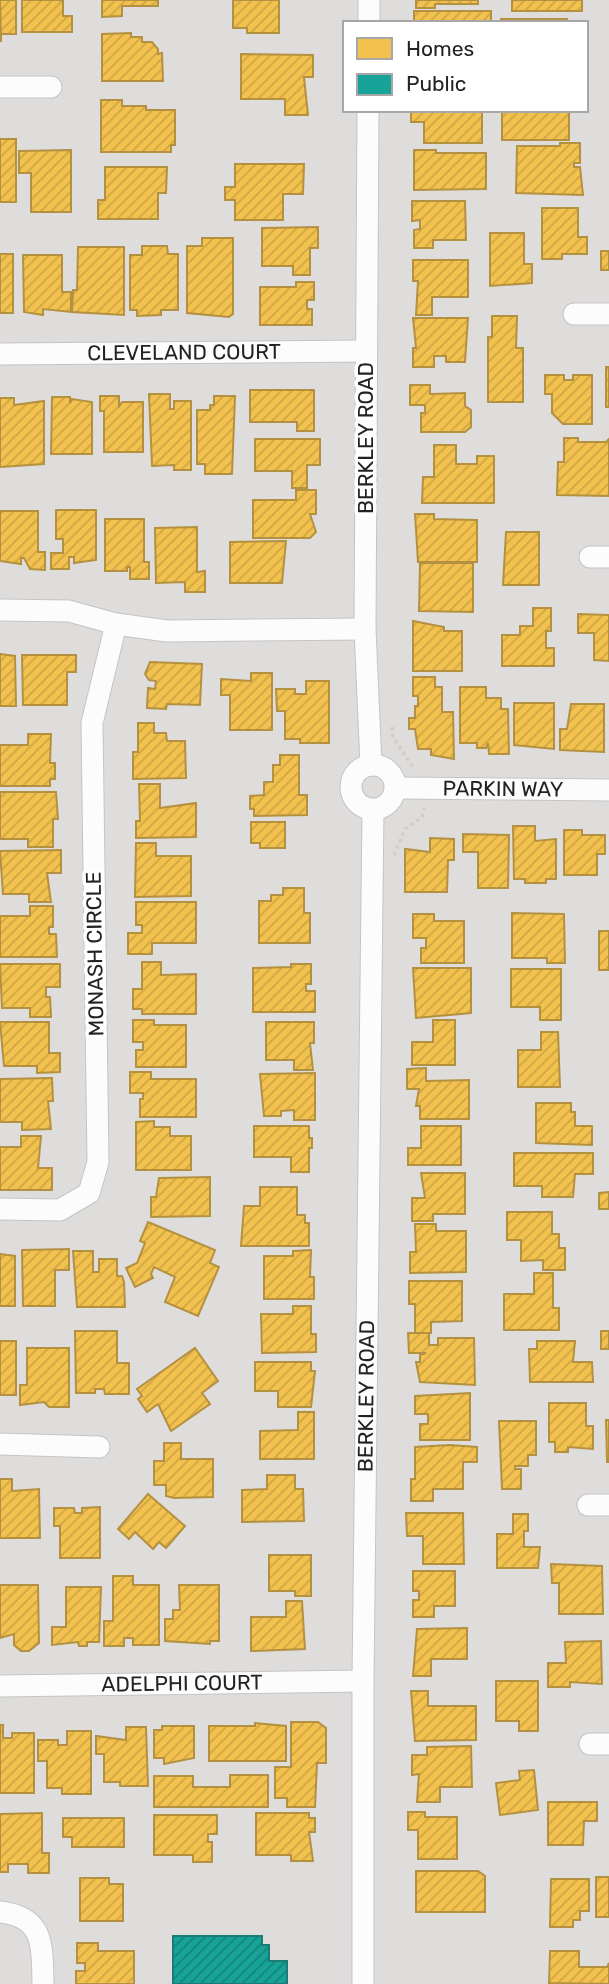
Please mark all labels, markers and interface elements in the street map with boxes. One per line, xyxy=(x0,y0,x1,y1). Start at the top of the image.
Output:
legend xyxy=(343,21,588,112)
text: Homes xyxy=(406,36,474,61)
text: Public xyxy=(406,71,466,96)
street label: CLEVELAND COURT xyxy=(87,339,281,365)
street label: BERKLEY ROAD xyxy=(353,362,378,514)
street label: PARKIN WAY xyxy=(443,775,563,802)
street label: MONASH CIRCLE xyxy=(81,872,108,1036)
street label: BERKLEY ROAD xyxy=(352,1320,379,1472)
street label: ADELPHI COURT xyxy=(101,1669,263,1697)

